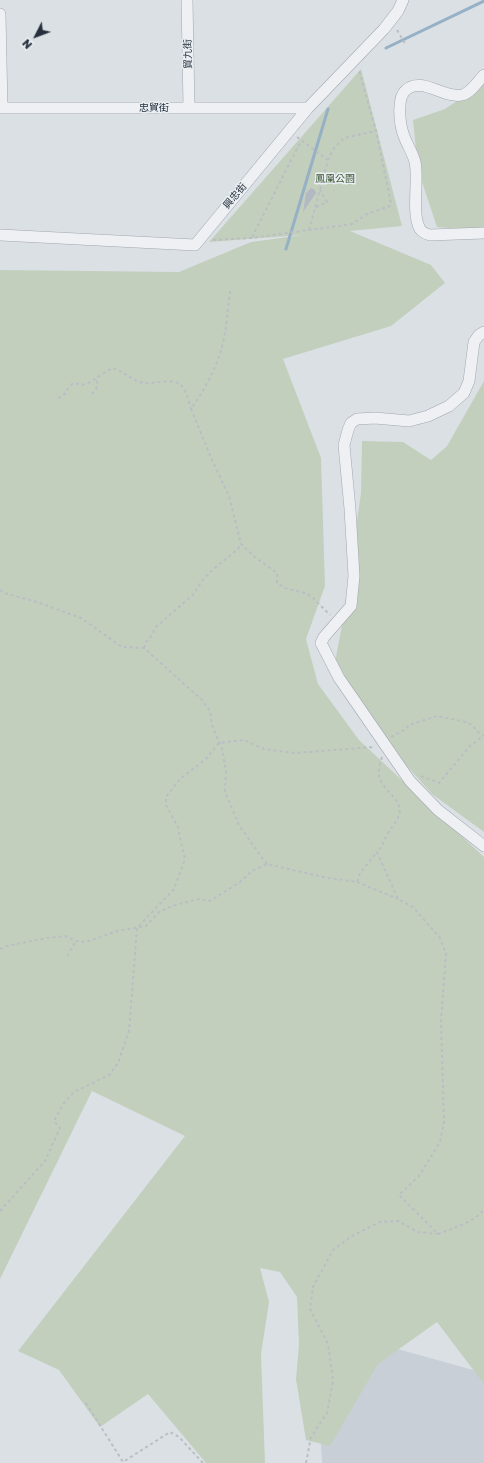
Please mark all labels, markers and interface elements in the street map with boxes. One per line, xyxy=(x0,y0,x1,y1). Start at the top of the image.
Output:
north arrow xyxy=(16,16,56,56)
text: N xyxy=(19,37,34,52)
street label: 貿九街 xyxy=(182,39,194,69)
street label: 忠貿街 xyxy=(139,102,169,114)
park label: 鳳凰公園 xyxy=(315,173,355,185)
street label: 興忠街 xyxy=(221,181,249,211)

